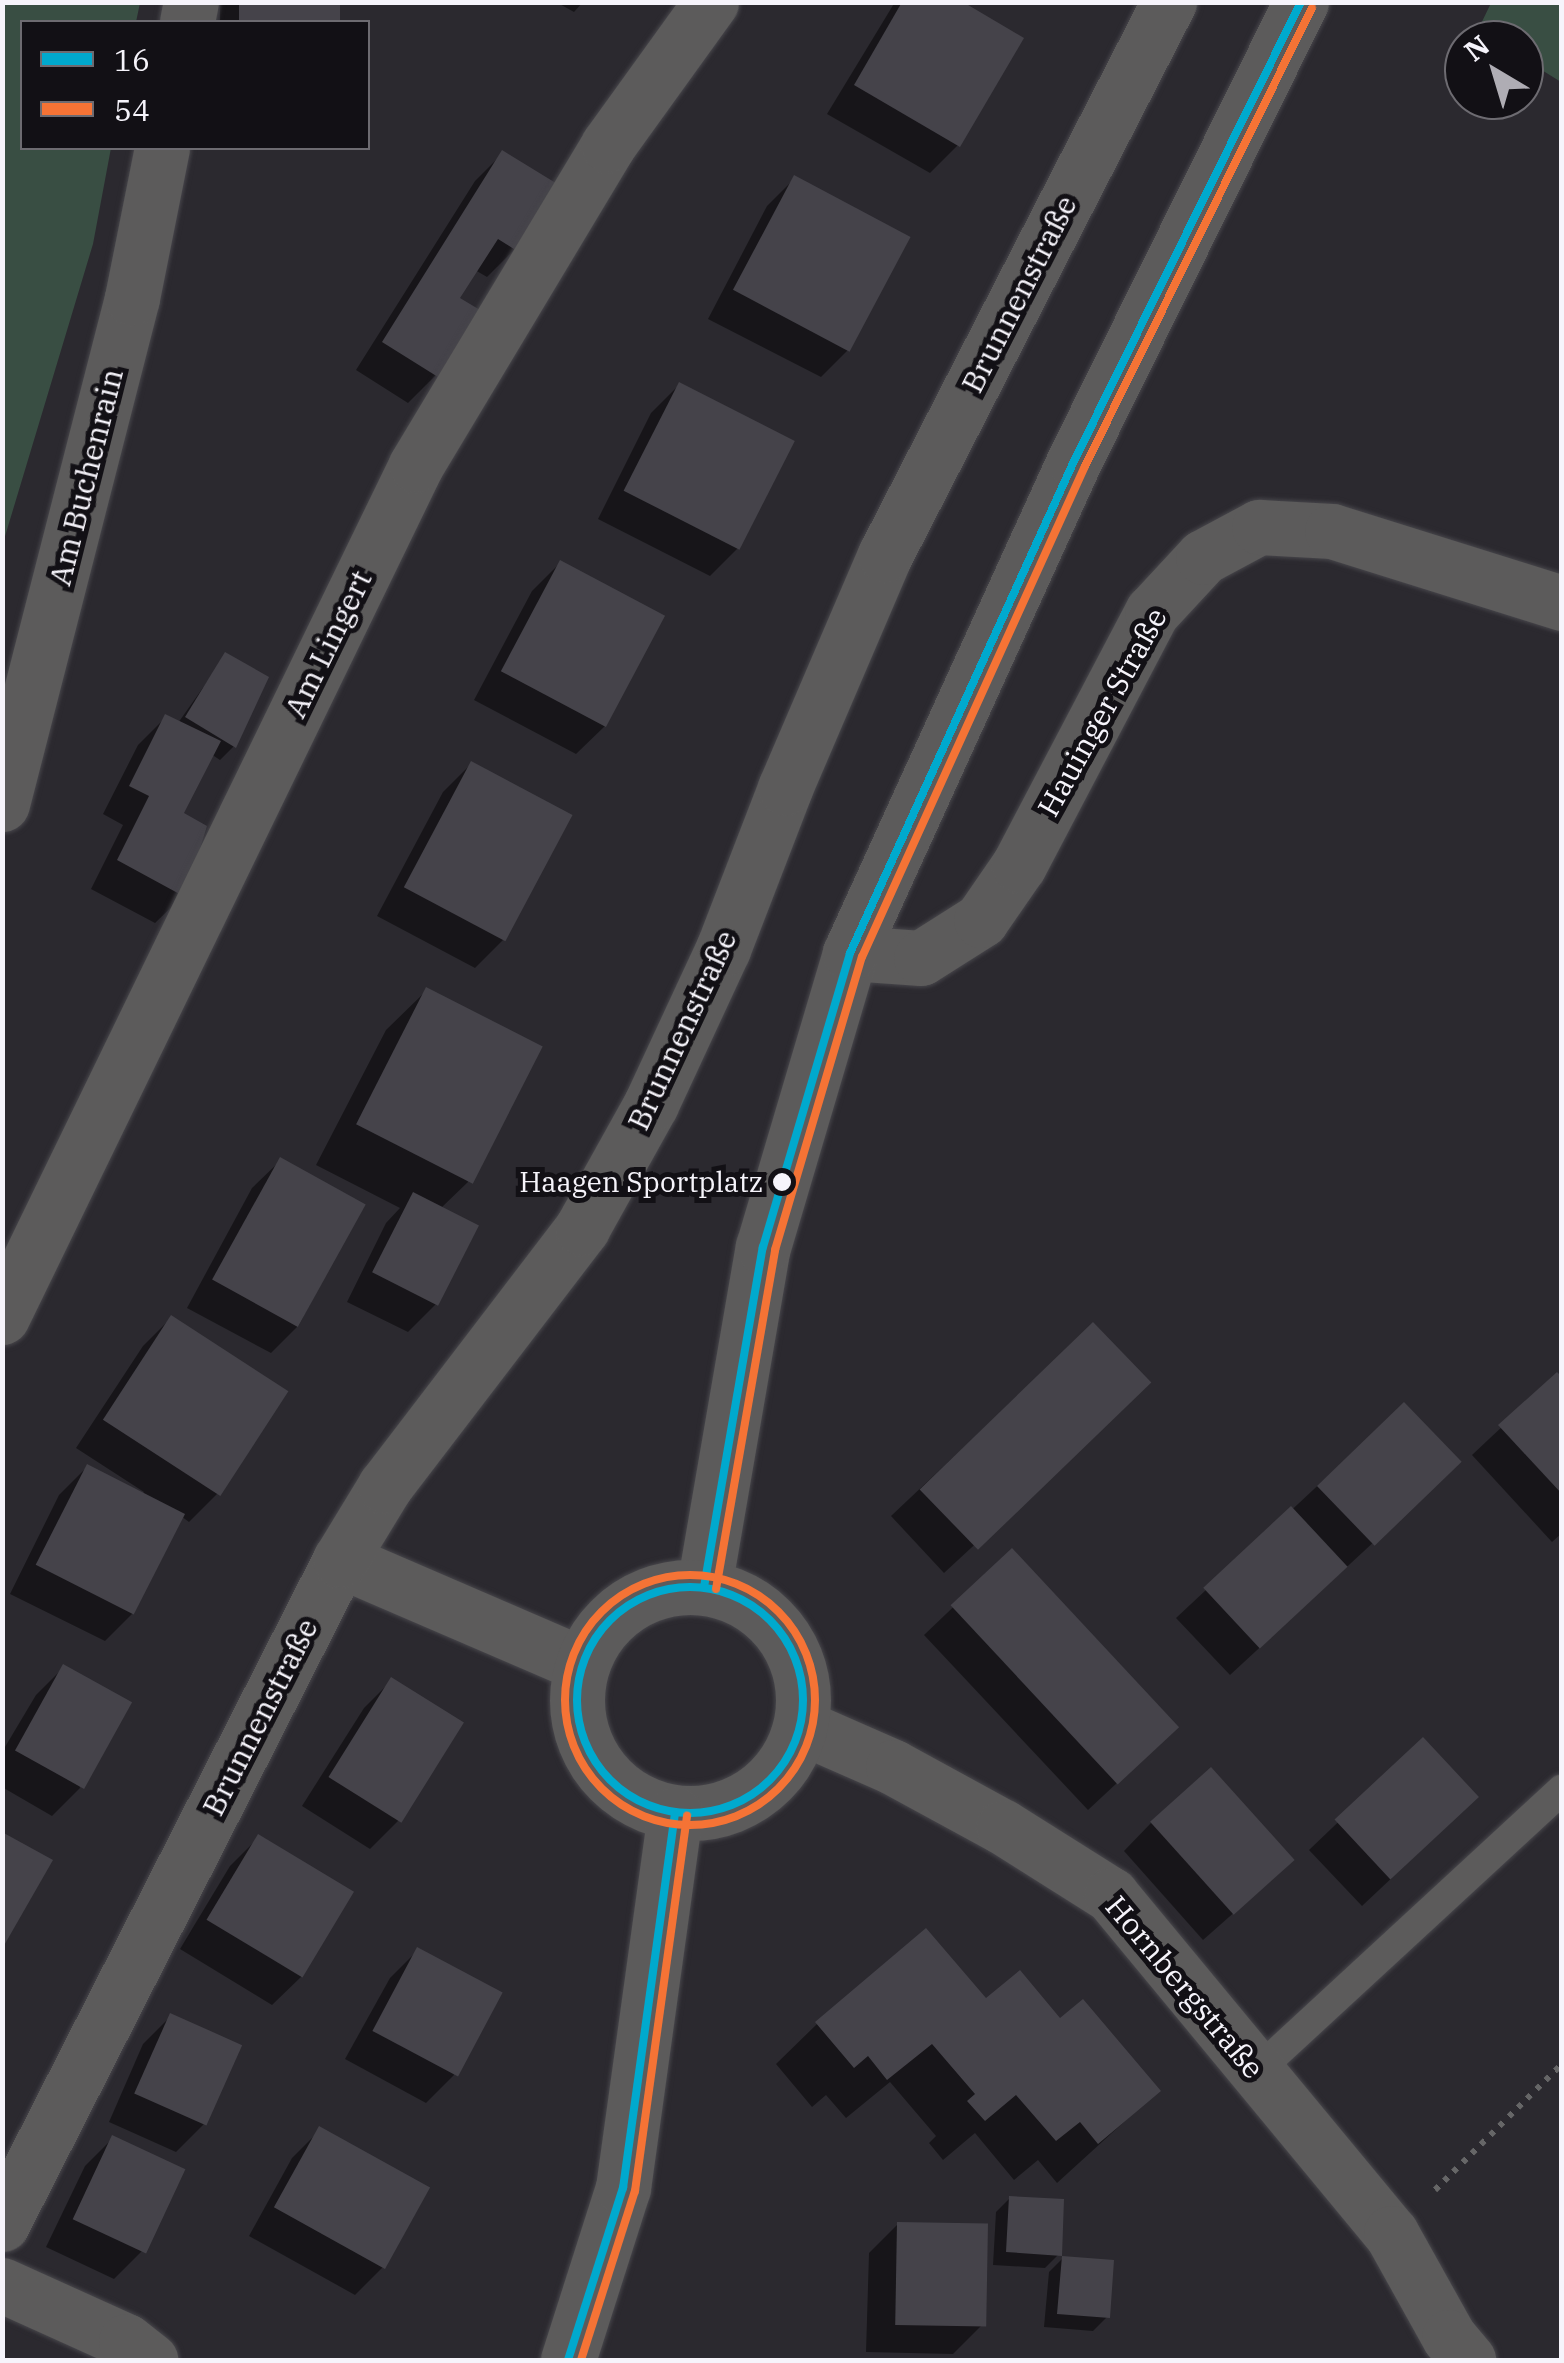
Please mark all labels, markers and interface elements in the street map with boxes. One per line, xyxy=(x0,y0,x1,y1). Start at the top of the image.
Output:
legend xyxy=(20,20,370,150)
north arrow xyxy=(1444,20,1544,120)
text: N xyxy=(1456,26,1497,69)
text: 16 xyxy=(114,40,150,79)
text: 54 xyxy=(114,90,150,129)
street label: Brunnenstraße xyxy=(954,190,1084,398)
street label: Am Buchenrain xyxy=(42,365,130,589)
street label: Am Lingert xyxy=(277,565,379,723)
street label: Hauinger Straße xyxy=(1030,602,1174,822)
street label: Brunnenstraße xyxy=(620,924,744,1136)
place label: Haagen Sportplatz xyxy=(519,1165,763,1199)
marker: Haagen Sportplatz xyxy=(772,1172,792,1192)
street label: Brunnenstraße xyxy=(195,1613,325,1821)
street label: Hornbergstraße xyxy=(1098,1889,1272,2085)

